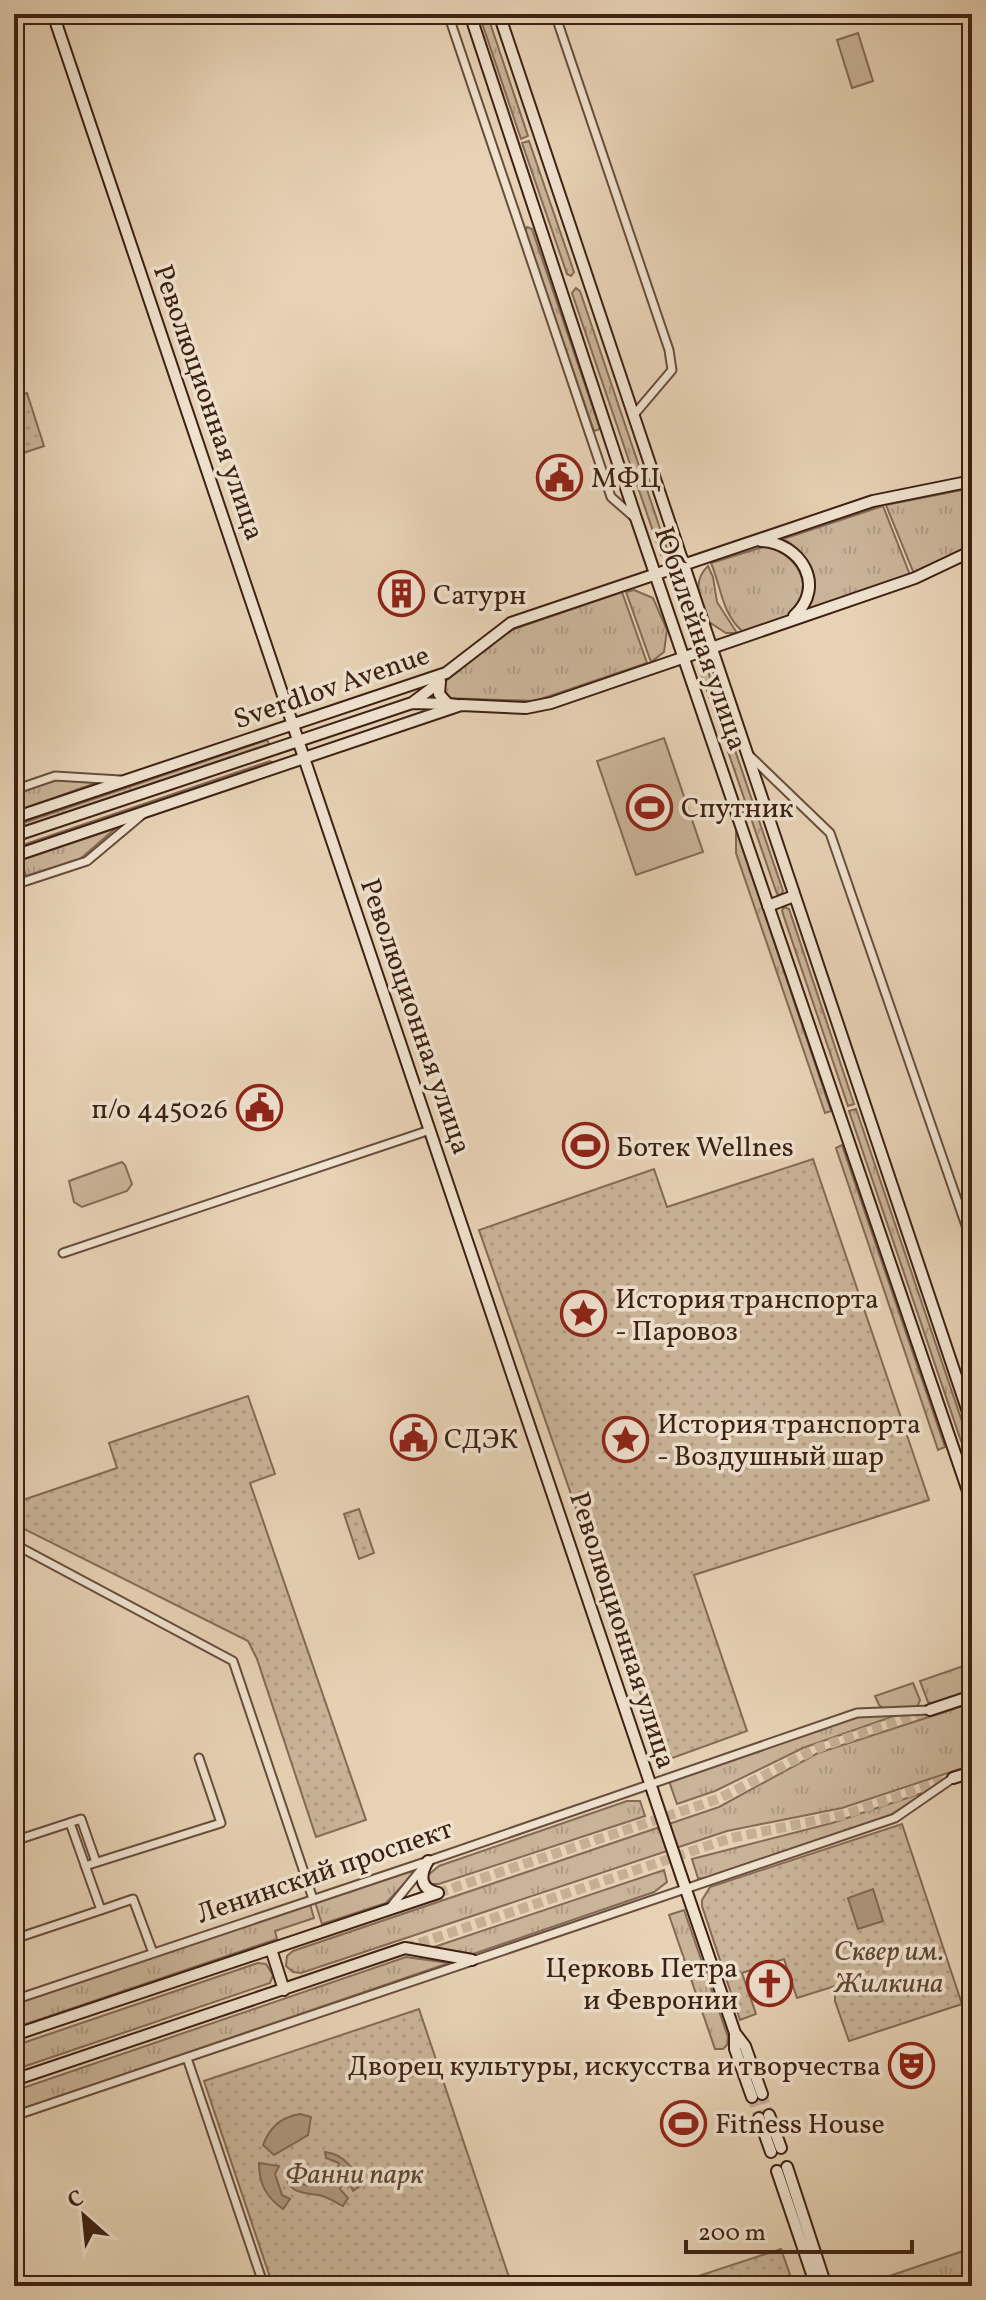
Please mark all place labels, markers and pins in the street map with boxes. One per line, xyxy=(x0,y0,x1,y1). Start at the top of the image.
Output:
public building icon: МФЦ xyxy=(536,453,584,501)
place label: МФЦ xyxy=(591,460,662,499)
building icon: Сатурн xyxy=(378,570,426,618)
place label: Сатурн xyxy=(433,577,526,616)
sports icon: Спутник xyxy=(626,783,674,831)
place label: Спутник xyxy=(681,790,794,829)
public building icon: п/о 445026 xyxy=(235,1084,283,1132)
place label: п/о 445026 xyxy=(91,1091,228,1130)
sports icon: Ботек Wellnes xyxy=(561,1122,609,1170)
place label: Ботек Wellnes xyxy=(616,1129,794,1168)
place label: История транспорта - Паровоз xyxy=(615,1281,879,1352)
place icon: История транспорта - Паровоз xyxy=(560,1290,608,1338)
place label: История транспорта - Воздушный шар xyxy=(657,1406,921,1477)
public building icon: СДЭК xyxy=(389,1414,437,1462)
place icon: История транспорта - Воздушный шар xyxy=(602,1415,650,1463)
place label: СДЭК xyxy=(444,1421,518,1460)
place label: Церковь Петра и Февронии xyxy=(545,1950,738,2021)
church icon: Церковь Петра и Февронии xyxy=(745,1959,793,2007)
theatre icon: Дворец культуры, искусства и творчества xyxy=(888,2041,936,2089)
place label: Дворец культуры, искусства и творчества xyxy=(348,2048,881,2087)
sports icon: Fitness House xyxy=(660,2099,708,2147)
place label: Fitness House xyxy=(715,2106,885,2145)

